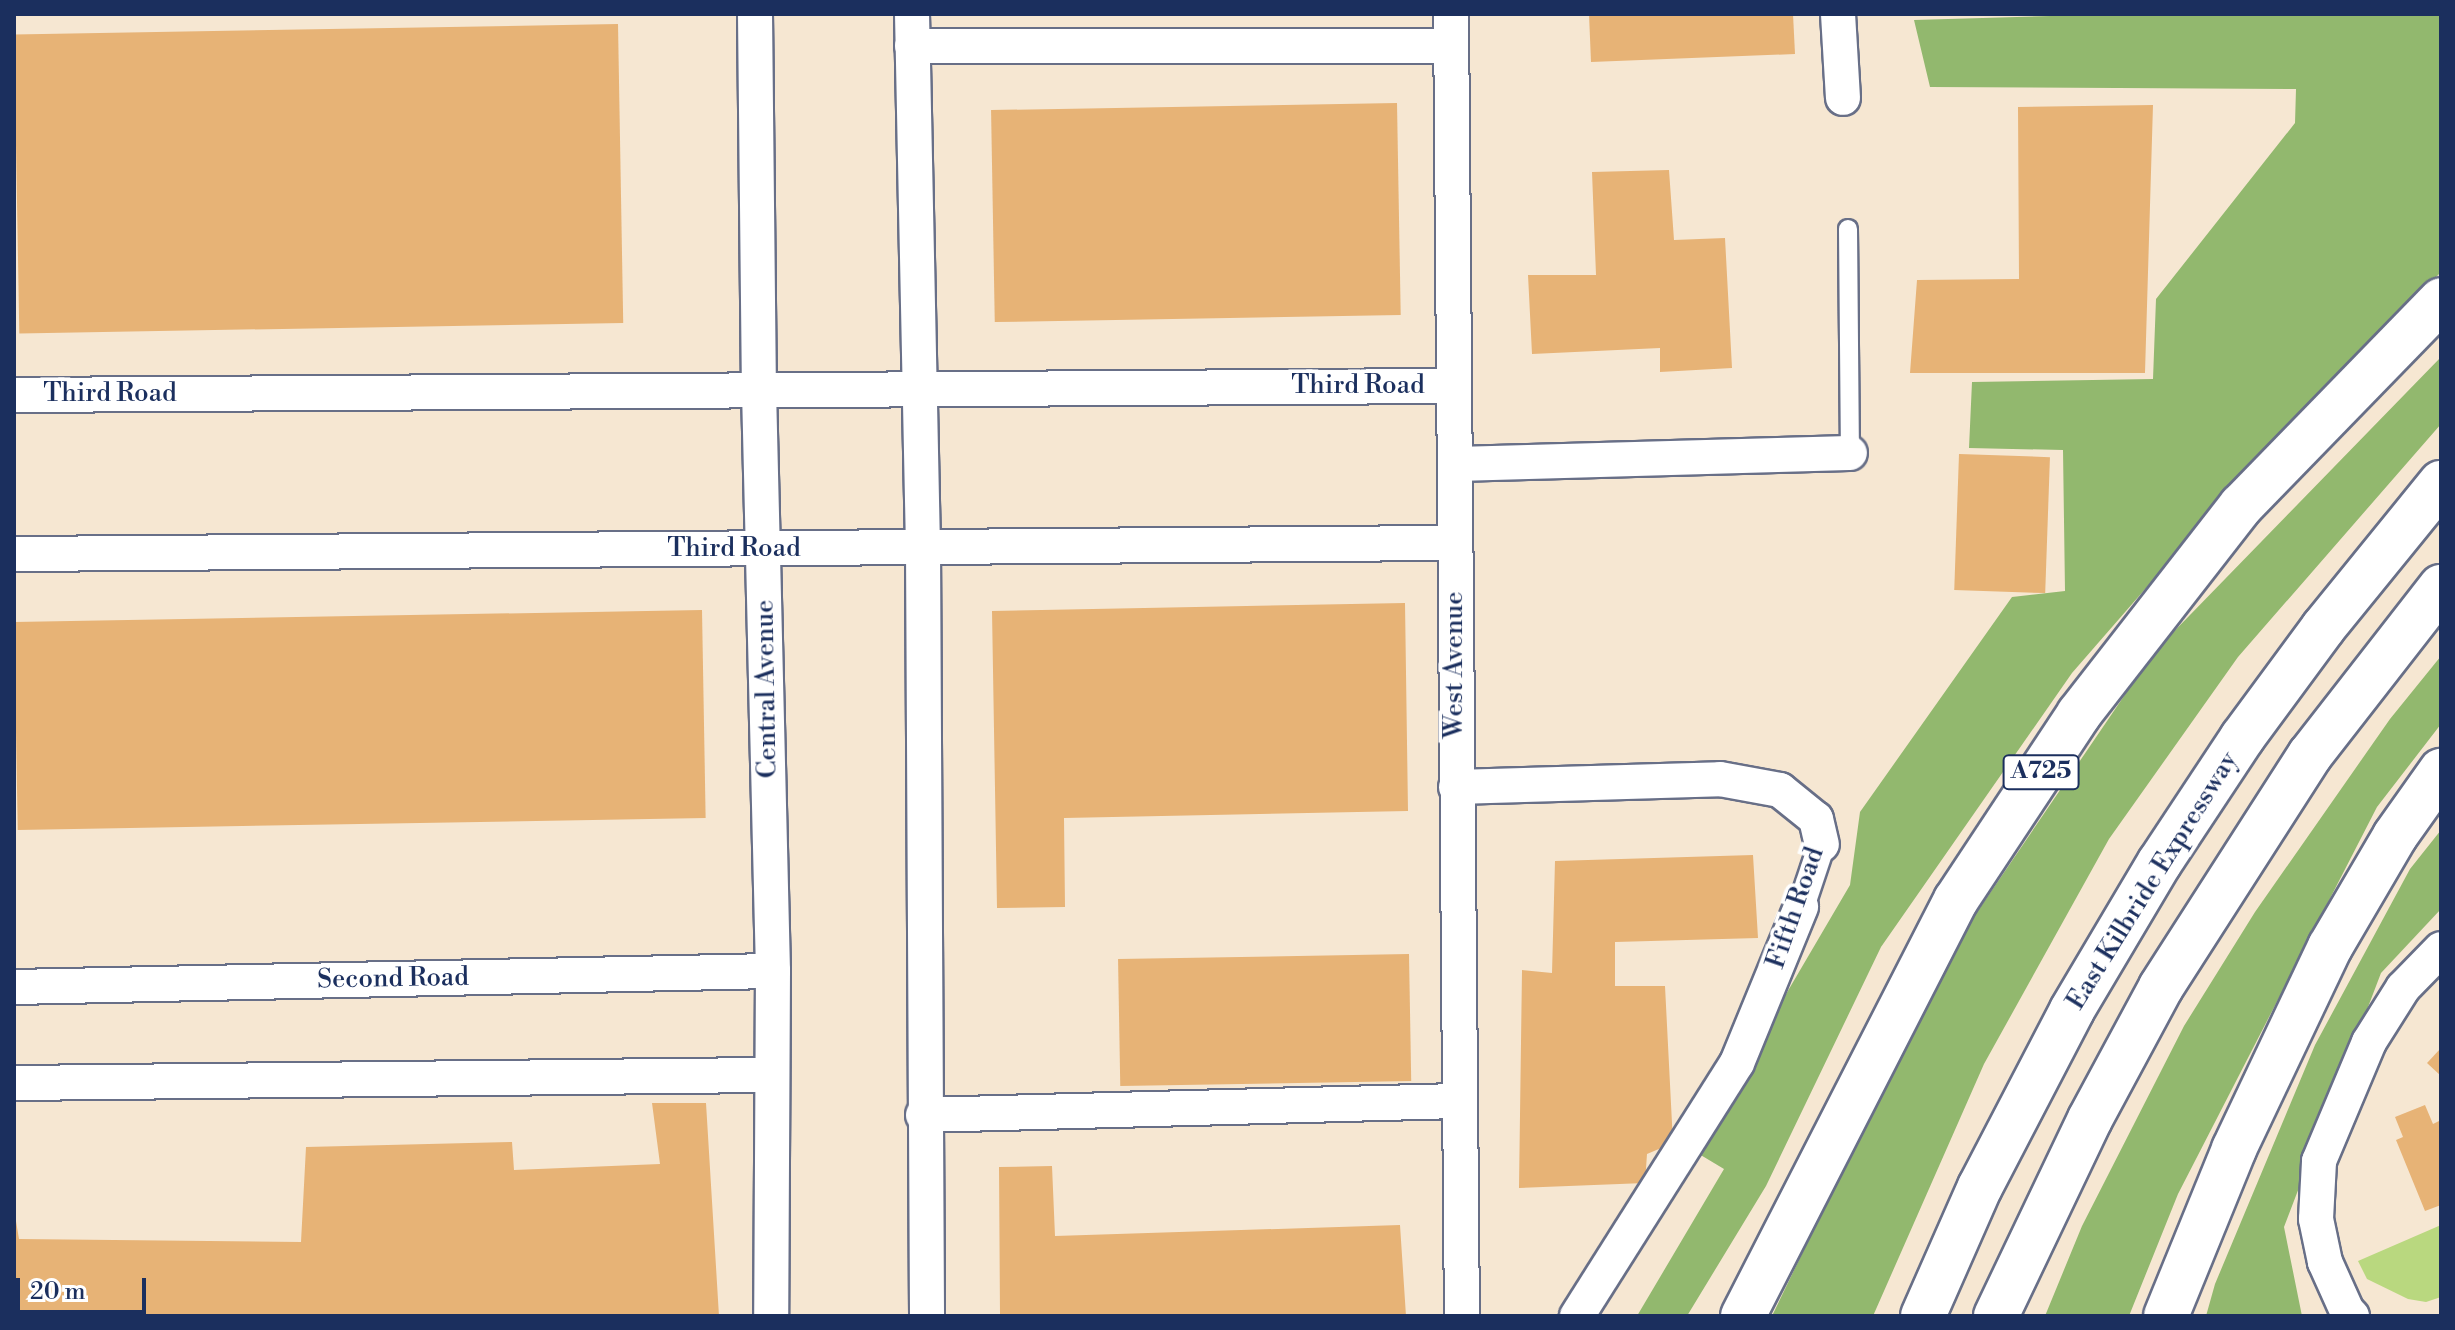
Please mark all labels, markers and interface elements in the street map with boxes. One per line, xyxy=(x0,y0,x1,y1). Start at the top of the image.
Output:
street label: Third Road xyxy=(1291,370,1425,402)
street label: Third Road xyxy=(43,378,177,410)
street label: Third Road xyxy=(667,533,801,565)
street label: West Avenue xyxy=(1439,592,1471,738)
street label: Central Avenue xyxy=(750,599,784,779)
street label: East Kilbride Expressway xyxy=(2061,746,2245,1016)
road number: A725 xyxy=(2001,752,2081,792)
street label: Fifth Road xyxy=(1761,843,1831,973)
street label: Second Road xyxy=(317,962,469,996)
scale bar xyxy=(20,1262,150,1312)
text: 20 m xyxy=(30,1277,86,1307)

